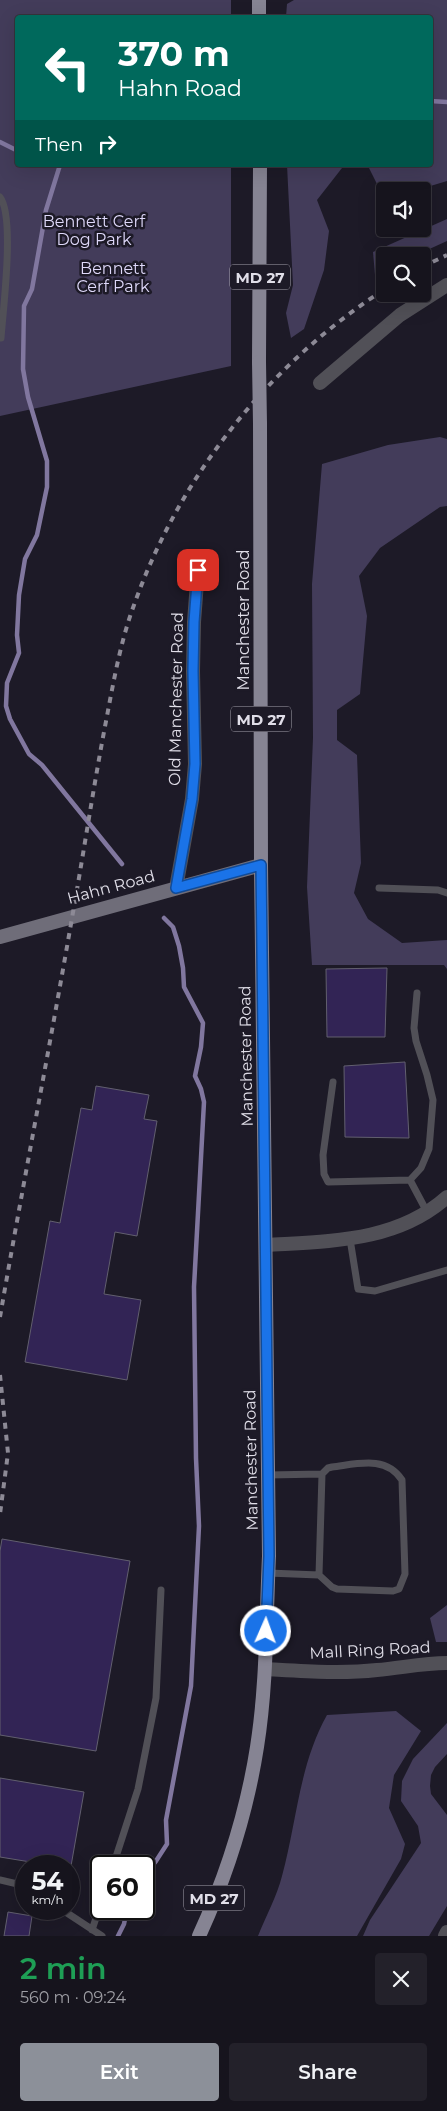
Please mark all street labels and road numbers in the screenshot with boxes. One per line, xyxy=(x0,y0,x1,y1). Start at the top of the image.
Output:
road number: MD 27 xyxy=(230,264,290,290)
street label: Manchester Road xyxy=(234,549,253,691)
street label: Old Manchester Road xyxy=(165,612,187,786)
road number: MD 27 xyxy=(231,706,291,732)
street label: Hahn Road xyxy=(65,866,157,908)
street label: Manchester Road xyxy=(235,985,257,1127)
street label: Manchester Road xyxy=(240,1389,262,1531)
street label: Mall Ring Road xyxy=(309,1637,431,1663)
road number: MD 27 xyxy=(184,1886,244,1910)

